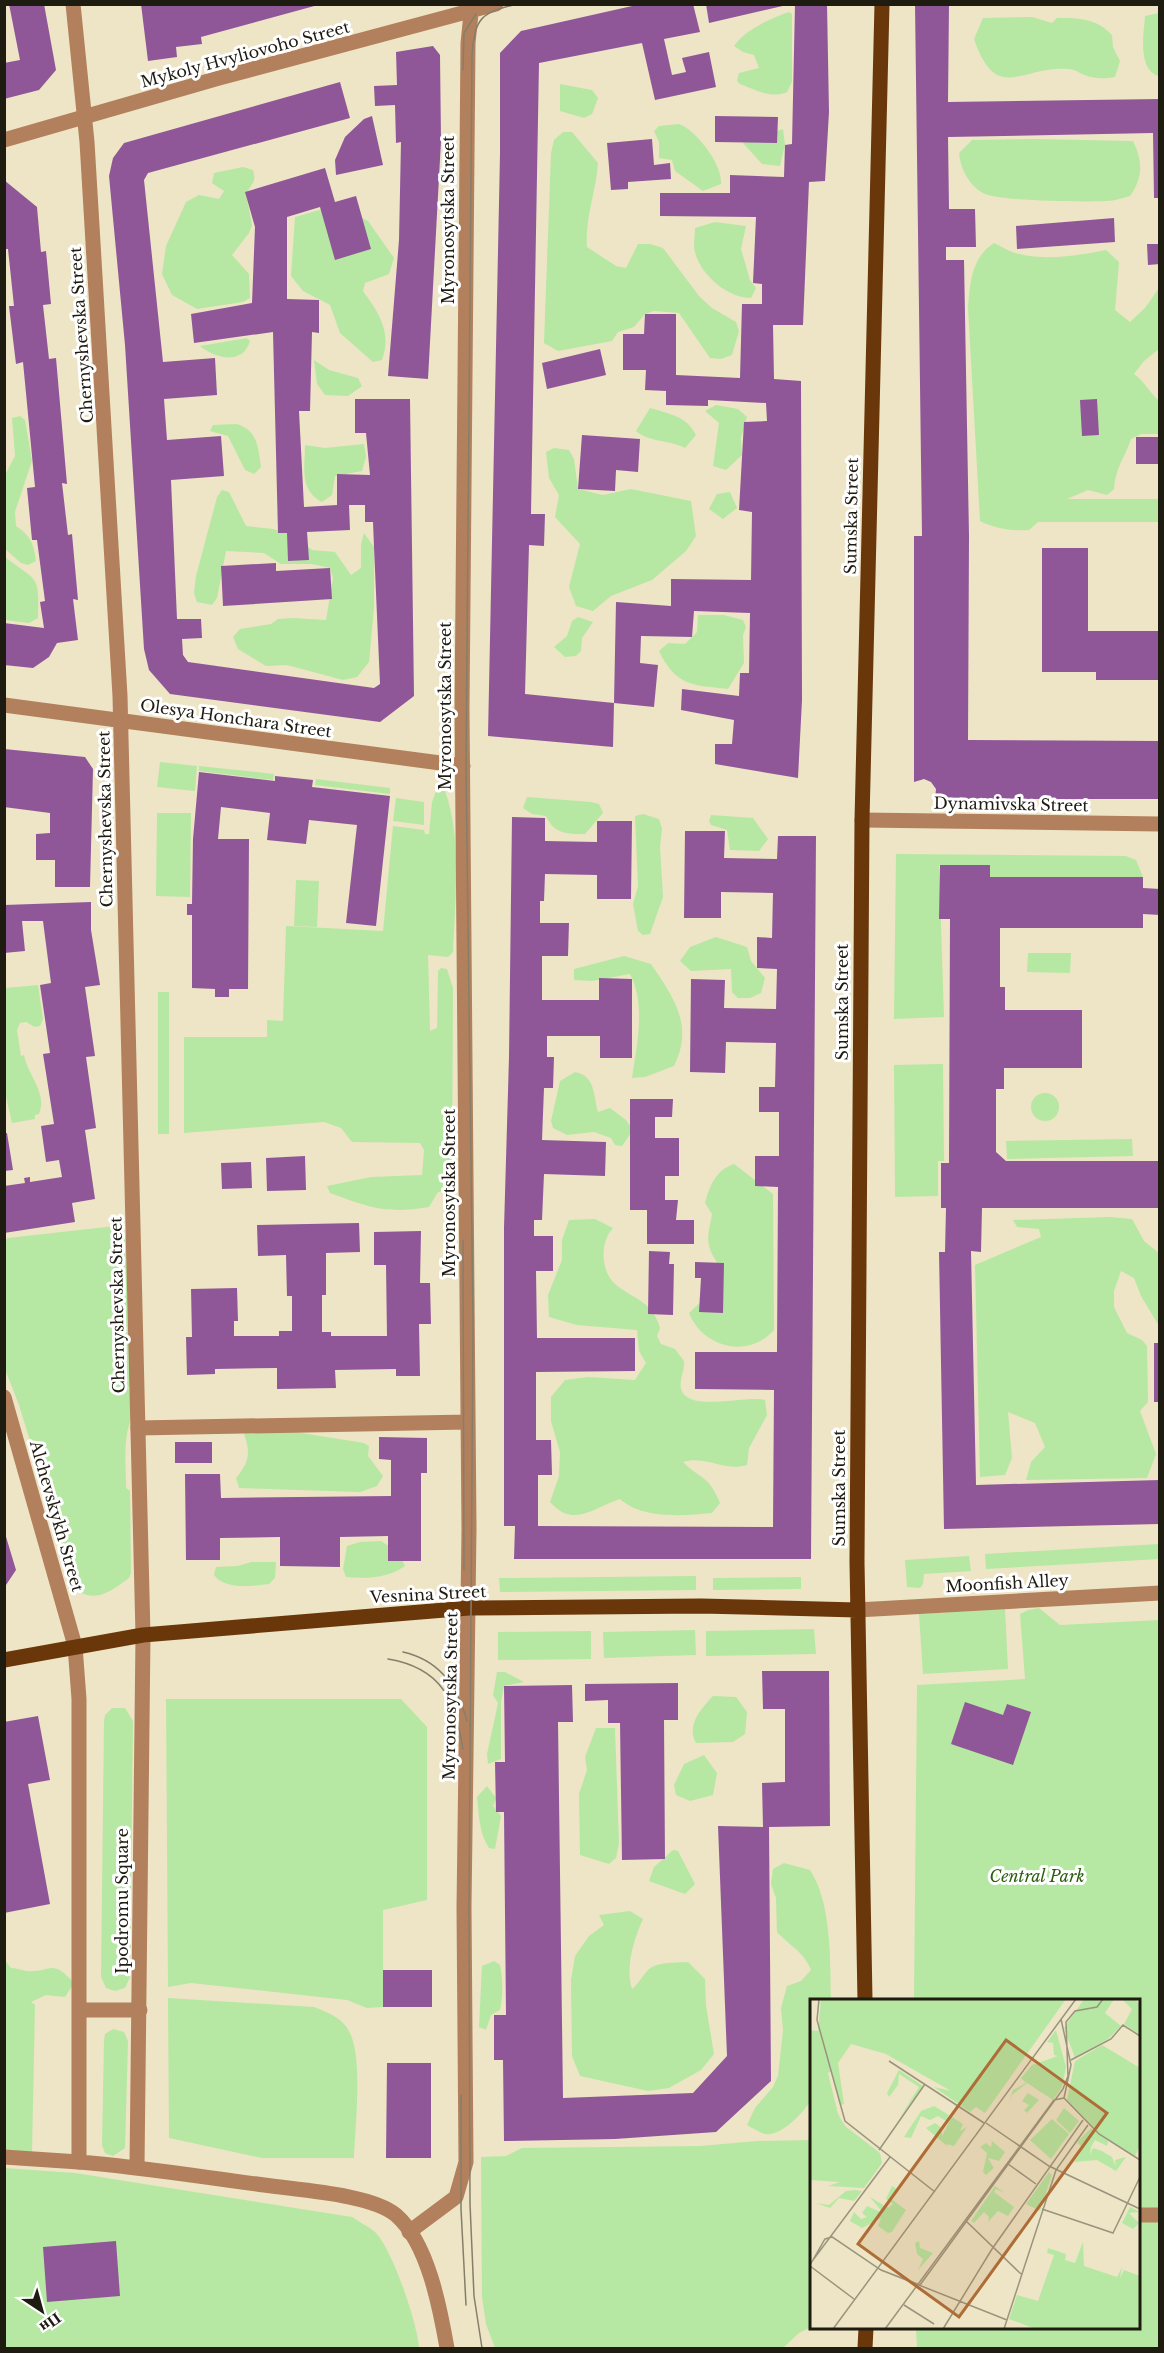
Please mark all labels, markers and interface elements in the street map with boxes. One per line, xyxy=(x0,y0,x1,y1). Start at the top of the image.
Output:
street label: Mykoly Hvyliovoho Street xyxy=(138,16,352,92)
street label: Myronosytska Street xyxy=(438,136,458,304)
street label: Chernyshevska Street xyxy=(65,246,97,424)
street label: Sumska Street xyxy=(840,457,862,575)
street label: Myronosytska Street xyxy=(435,622,455,790)
street label: Olesya Honchara Street xyxy=(139,695,333,741)
street label: Chernyshevska Street xyxy=(93,730,117,908)
street label: Dynamivska Street xyxy=(933,793,1089,815)
street label: Sumska Street xyxy=(832,944,852,1060)
street label: Myronosytska Street xyxy=(439,1109,459,1277)
street label: Chernyshevska Street xyxy=(105,1216,129,1394)
street label: Sumska Street xyxy=(829,1430,849,1546)
street label: Alchevskykh Street xyxy=(26,1437,88,1594)
street label: Moonfish Alley xyxy=(945,1570,1070,1596)
street label: Vesnina Street xyxy=(368,1581,487,1607)
street label: Myronosytska Street xyxy=(439,1612,461,1780)
street label: Ipodromu Square xyxy=(112,1828,132,1974)
park label: Central Park xyxy=(990,1866,1084,1886)
inset map xyxy=(810,1999,1140,2329)
north arrow xyxy=(12,2281,72,2341)
text: Пн xyxy=(36,2309,65,2338)

